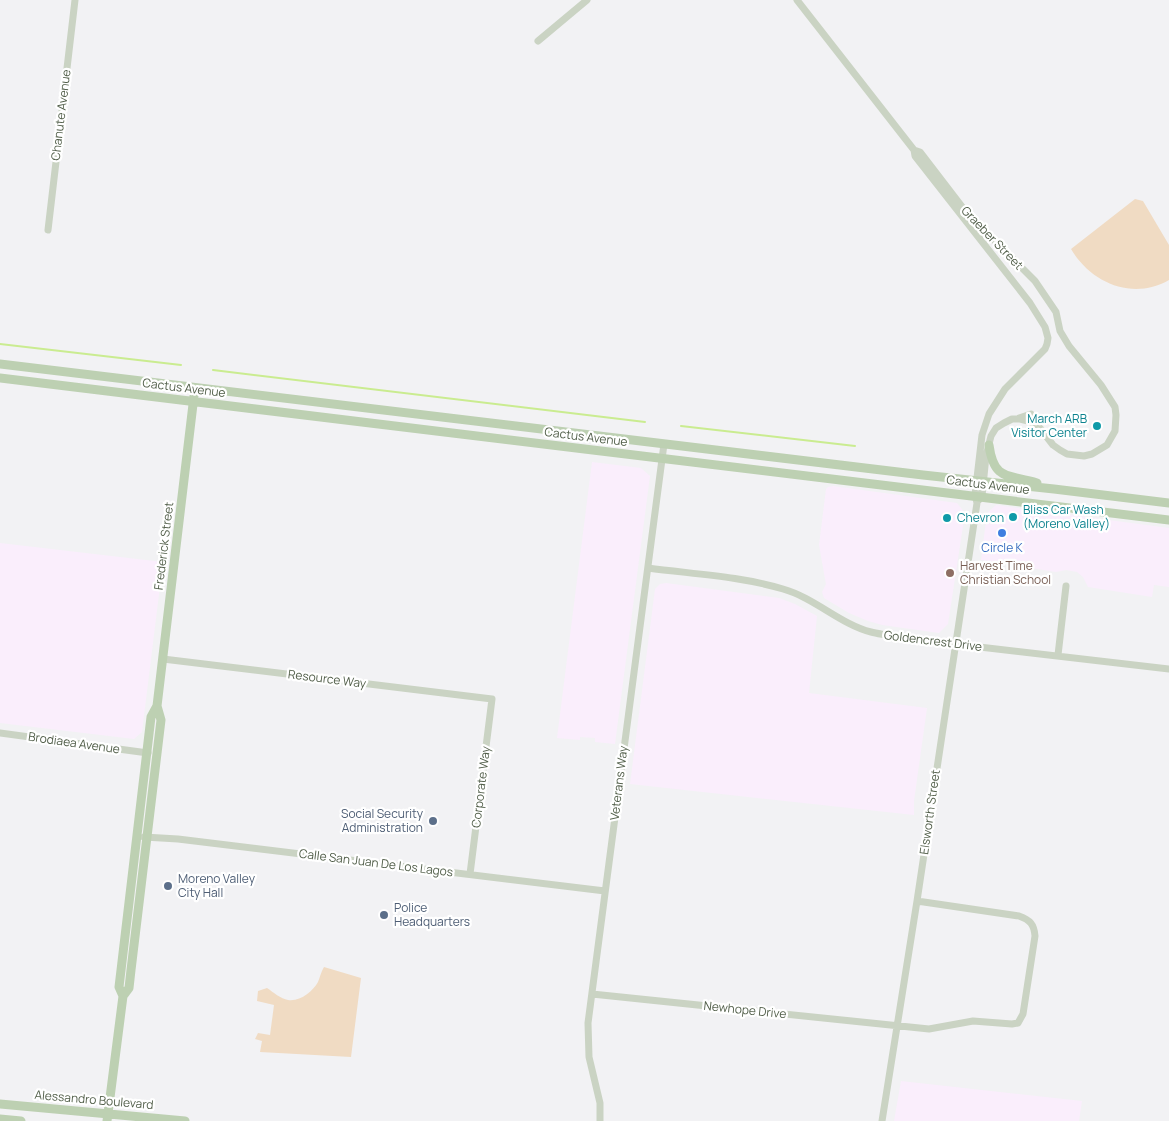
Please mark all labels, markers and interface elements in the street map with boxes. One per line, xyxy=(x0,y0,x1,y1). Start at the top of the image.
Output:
street label: Chanute Avenue xyxy=(46,68,75,161)
street label: Graeber Street xyxy=(958,202,1027,273)
street label: Cactus Avenue xyxy=(142,374,227,401)
place label: March ARB Visitor Center xyxy=(1011,410,1088,441)
marker: March ARB Visitor Center xyxy=(1091,420,1103,432)
street label: Cactus Avenue xyxy=(544,423,629,450)
street label: Cactus Avenue xyxy=(946,471,1031,498)
street label: Frederick Street xyxy=(150,501,177,591)
place label: Bliss Car Wash (Moreno Valley) xyxy=(1023,501,1110,532)
place label: Chevron xyxy=(957,509,1004,526)
marker: Bliss Car Wash (Moreno Valley) xyxy=(1007,511,1019,523)
marker: Chevron xyxy=(941,512,953,524)
marker: Circle K xyxy=(996,527,1008,539)
place label: Circle K xyxy=(981,539,1024,556)
place label: Harvest Time Christian School xyxy=(960,557,1051,588)
marker: Harvest Time Christian School xyxy=(944,567,956,579)
street label: Goldencrest Drive xyxy=(883,626,983,655)
street label: Resource Way xyxy=(287,665,368,692)
street label: Brodiaea Avenue xyxy=(27,728,121,757)
street label: Corporate Way xyxy=(467,744,494,829)
street label: Veterans Way xyxy=(605,744,632,821)
street label: Elsworth Street xyxy=(915,768,944,856)
place label: Social Security Administration xyxy=(341,805,424,836)
marker: Social Security Administration xyxy=(427,815,439,827)
street label: Calle San Juan De Los Lagos xyxy=(298,845,454,880)
place label: Moreno Valley City Hall xyxy=(178,870,256,901)
marker: Moreno Valley City Hall xyxy=(162,880,174,892)
place label: Police Headquarters xyxy=(394,899,470,930)
marker: Police Headquarters xyxy=(378,909,390,921)
street label: Newhope Drive xyxy=(703,997,787,1022)
street label: Alessandro Boulevard xyxy=(34,1086,154,1113)

